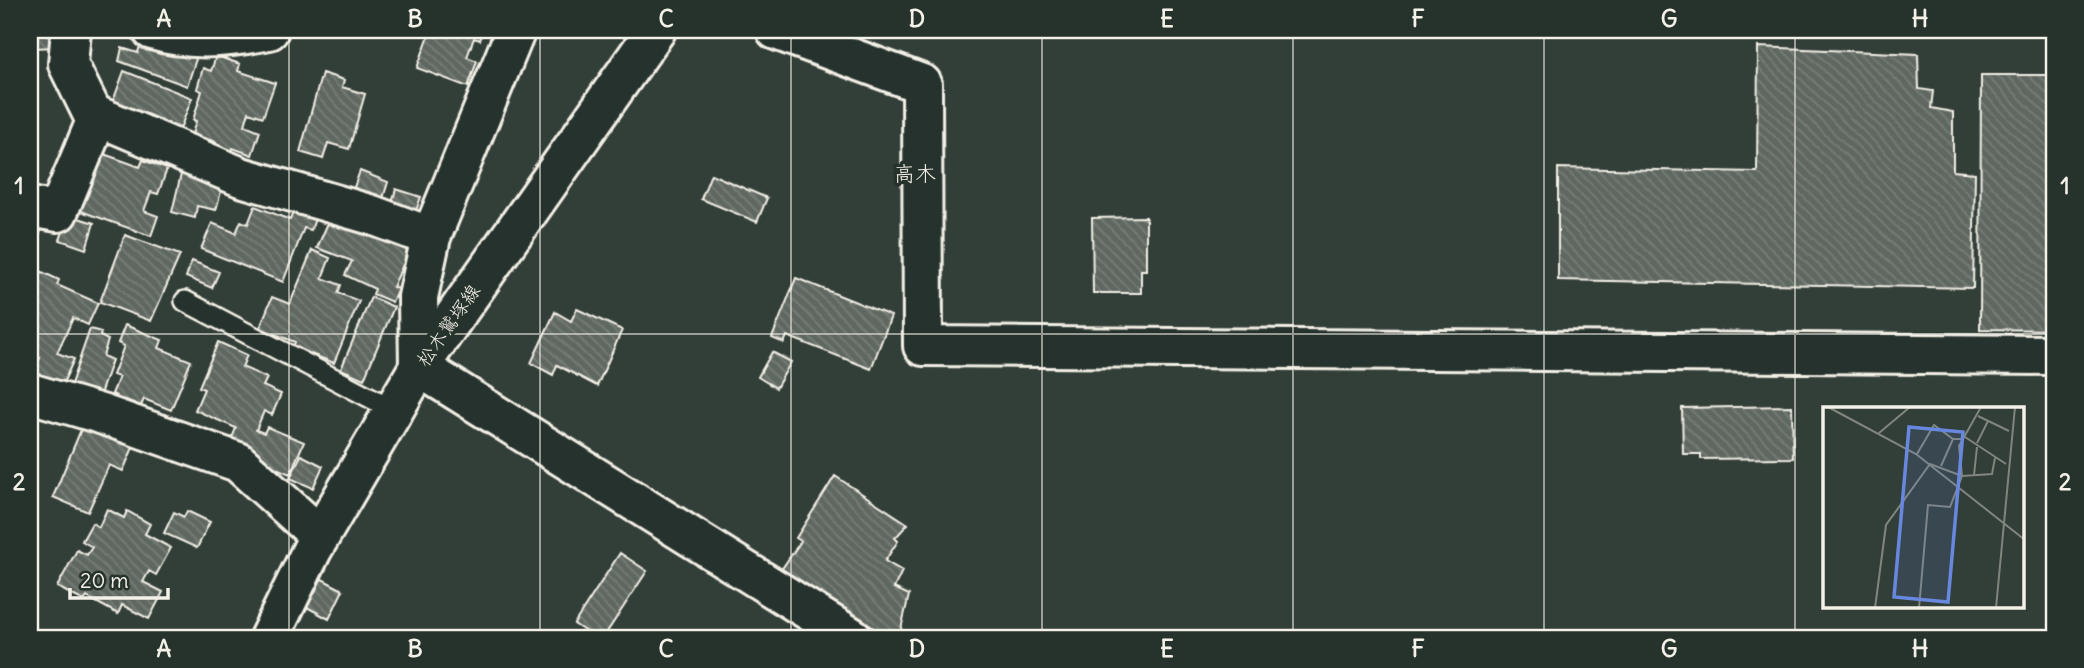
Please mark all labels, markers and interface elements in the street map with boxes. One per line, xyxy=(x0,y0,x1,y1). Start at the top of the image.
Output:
text: A xyxy=(157,4,172,33)
text: B xyxy=(407,4,423,33)
text: C xyxy=(658,4,674,33)
text: D xyxy=(909,4,925,33)
text: E xyxy=(1160,4,1174,33)
text: F xyxy=(1411,4,1425,33)
text: G xyxy=(1661,4,1677,33)
text: H xyxy=(1912,4,1928,33)
district label: 高木 xyxy=(894,160,936,187)
text: 1 xyxy=(14,171,24,200)
text: 1 xyxy=(2060,171,2070,200)
street label: 松木鷲塚線 xyxy=(411,279,485,371)
inset map xyxy=(1823,407,2024,608)
text: 2 xyxy=(13,467,26,496)
text: 2 xyxy=(2059,467,2072,496)
scale bar xyxy=(70,556,168,600)
text: 20 m xyxy=(80,567,129,594)
text: A xyxy=(157,634,172,663)
text: B xyxy=(407,634,423,663)
text: C xyxy=(658,634,674,663)
text: D xyxy=(909,634,925,663)
text: E xyxy=(1160,634,1174,663)
text: F xyxy=(1411,634,1425,663)
text: G xyxy=(1661,634,1677,663)
text: H xyxy=(1912,634,1928,663)

